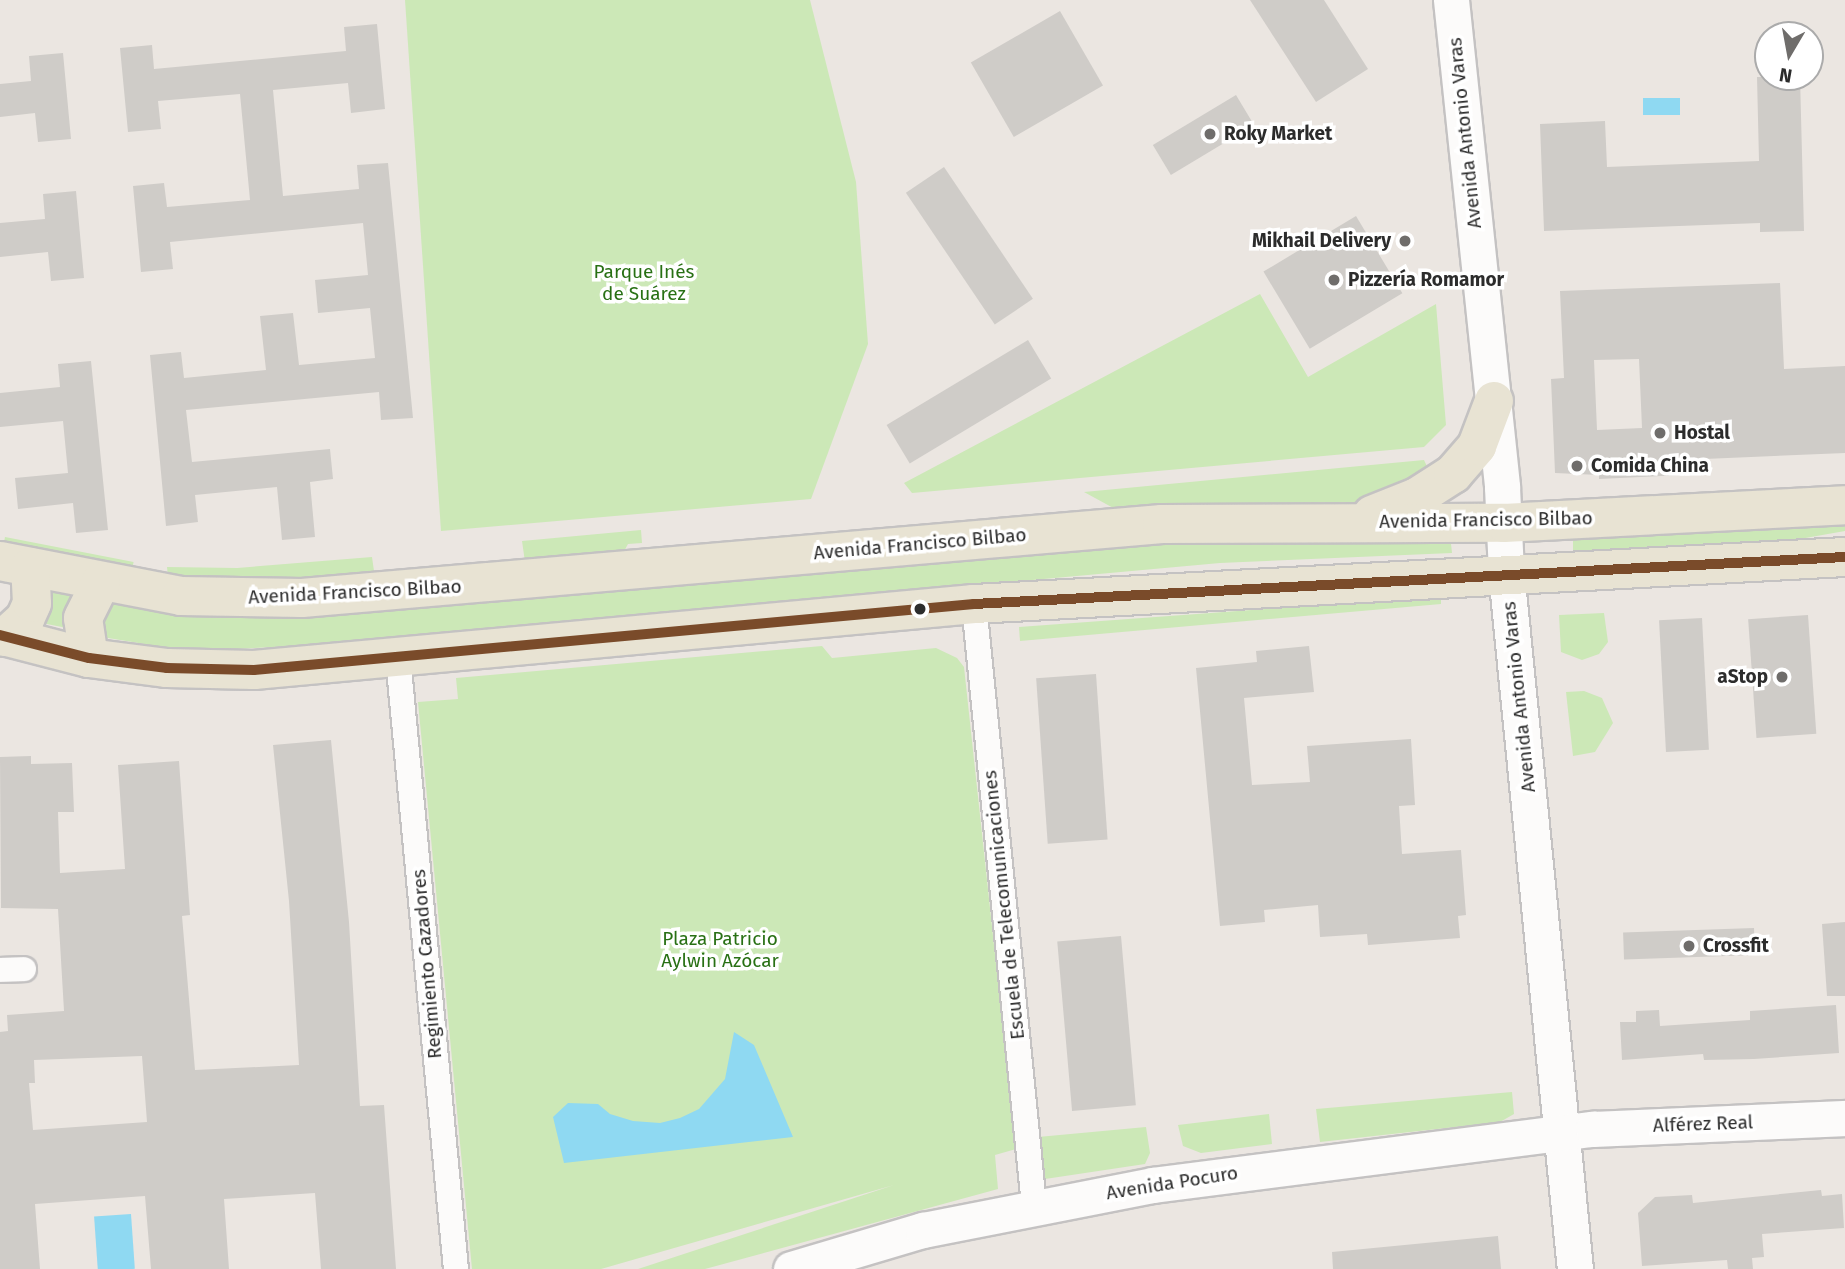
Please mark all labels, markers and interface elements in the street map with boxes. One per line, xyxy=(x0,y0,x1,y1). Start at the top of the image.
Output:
north arrow xyxy=(1754,21,1824,91)
street label: Avenida Antonio Varas xyxy=(1444,36,1486,230)
text: N xyxy=(1777,63,1794,88)
place label: Roky Market xyxy=(1224,123,1332,145)
marker: Roky Market xyxy=(1202,126,1218,142)
place label: Mikhail Delivery xyxy=(1252,230,1391,252)
marker: Mikhail Delivery xyxy=(1397,233,1413,249)
park label: Parque Inés de Suárez xyxy=(594,261,694,305)
place label: Pizzería Romamor xyxy=(1348,269,1504,291)
marker: Pizzería Romamor xyxy=(1326,272,1342,288)
place label: Hostal xyxy=(1674,422,1730,444)
marker: Hostal xyxy=(1652,425,1668,441)
place label: Comida China xyxy=(1591,455,1709,477)
marker: Comida China xyxy=(1569,458,1585,474)
street label: Avenida Francisco Bilbao xyxy=(1379,507,1593,533)
street label: Avenida Francisco Bilbao xyxy=(813,523,1027,565)
street label: Avenida Francisco Bilbao xyxy=(248,575,462,609)
street label: Avenida Antonio Varas xyxy=(1498,600,1540,794)
unlabelled marker xyxy=(913,602,927,616)
place label: aStop xyxy=(1717,666,1768,688)
marker: aStop xyxy=(1774,669,1790,685)
street label: Escuela de Telecomunicaciones xyxy=(979,769,1029,1041)
street label: Regimiento Cazadores xyxy=(407,868,447,1060)
park label: Plaza Patricio Aylwin Azócar xyxy=(661,928,779,972)
place label: Crossfit xyxy=(1703,935,1769,957)
marker: Crossfit xyxy=(1681,938,1697,954)
street label: Alférez Real xyxy=(1652,1111,1754,1137)
street label: Avenida Pocuro xyxy=(1104,1161,1240,1205)

